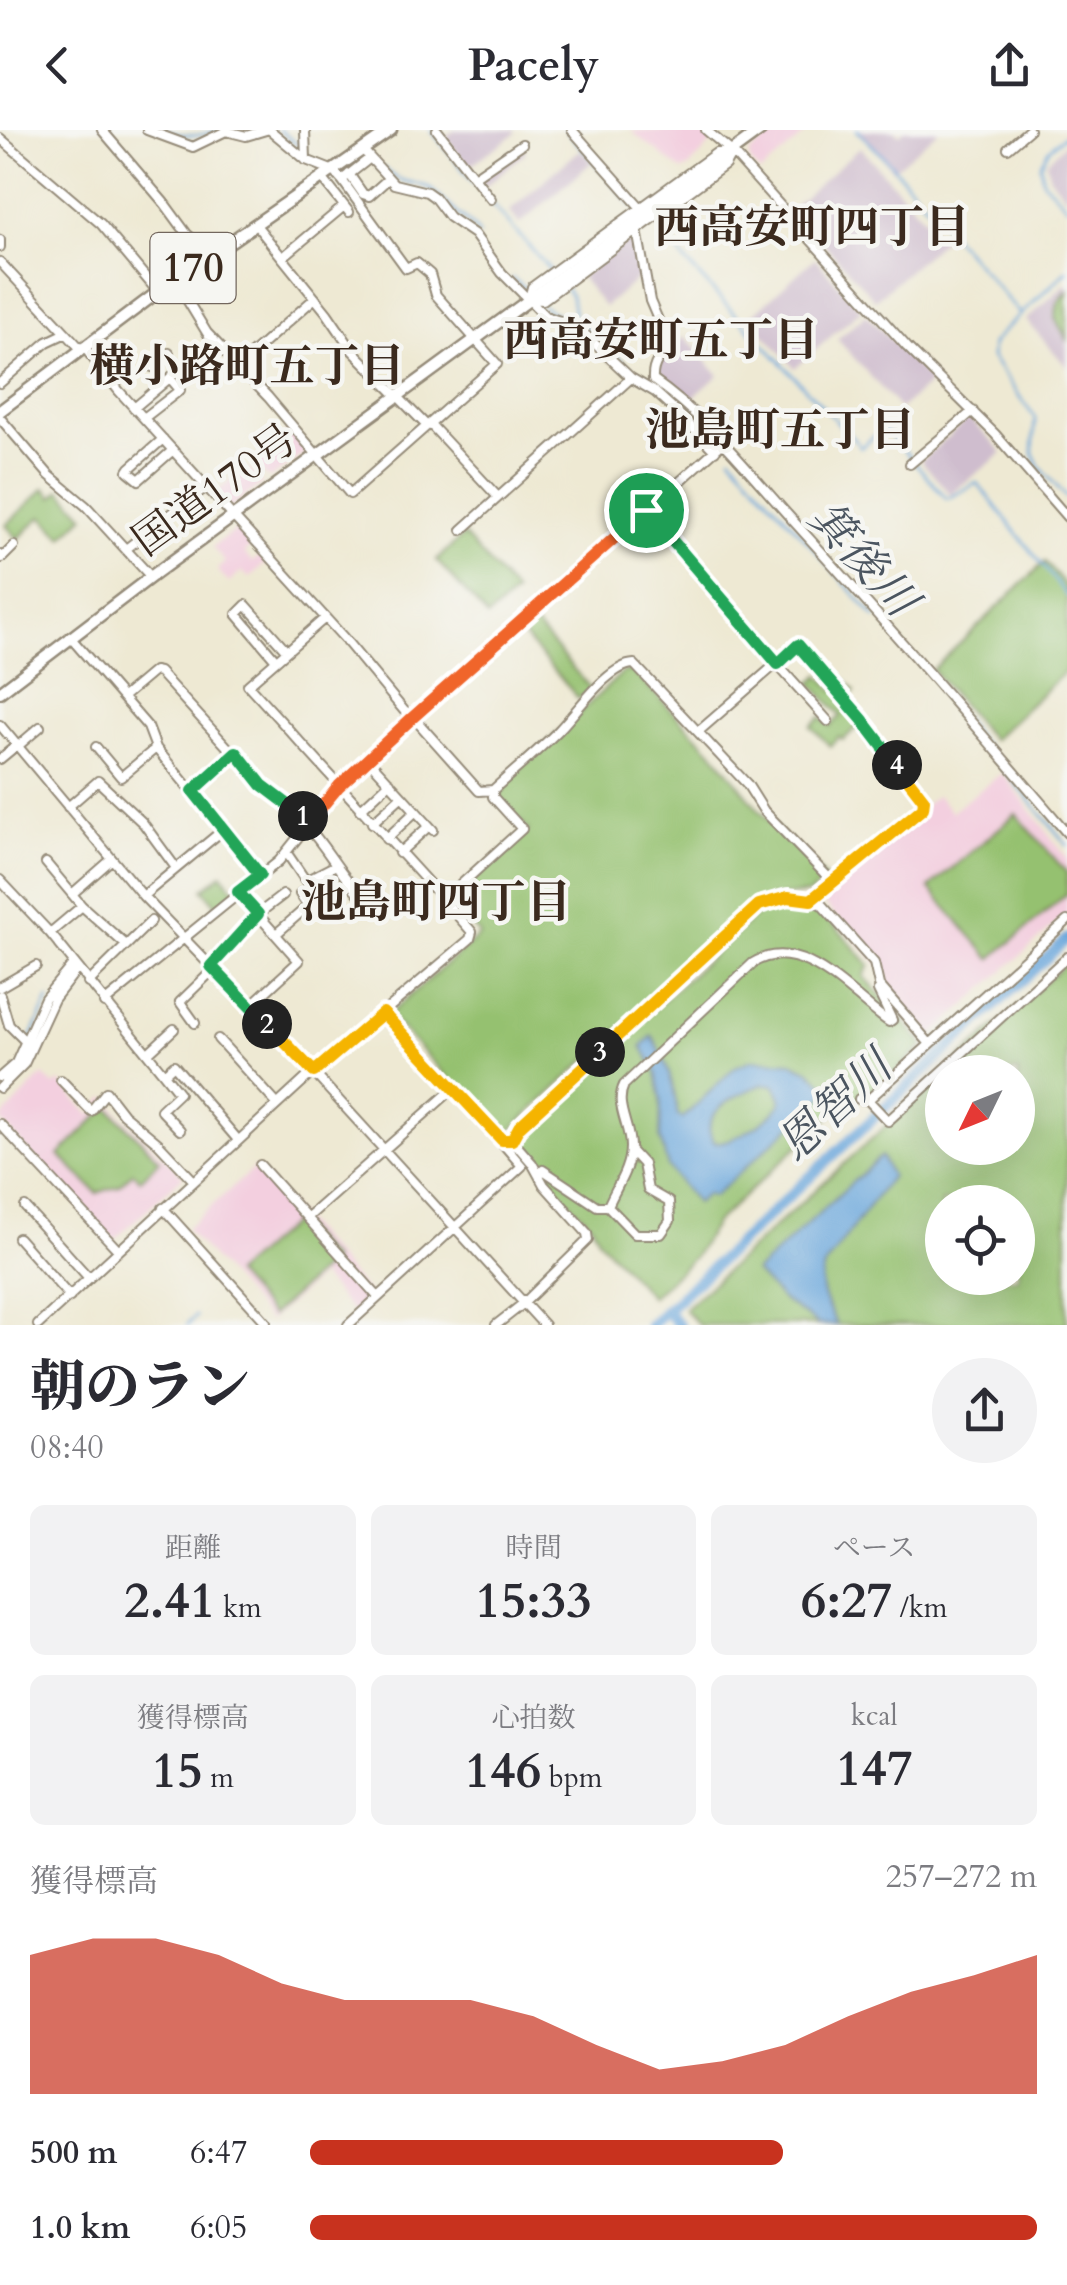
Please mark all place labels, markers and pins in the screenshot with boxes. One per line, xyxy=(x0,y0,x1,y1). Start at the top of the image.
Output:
pin xyxy=(604,468,689,553)
pin: 4 xyxy=(872,740,922,790)
pin: 1 xyxy=(278,791,328,841)
pin: 2 xyxy=(242,999,292,1049)
pin: 3 xyxy=(575,1027,625,1077)

